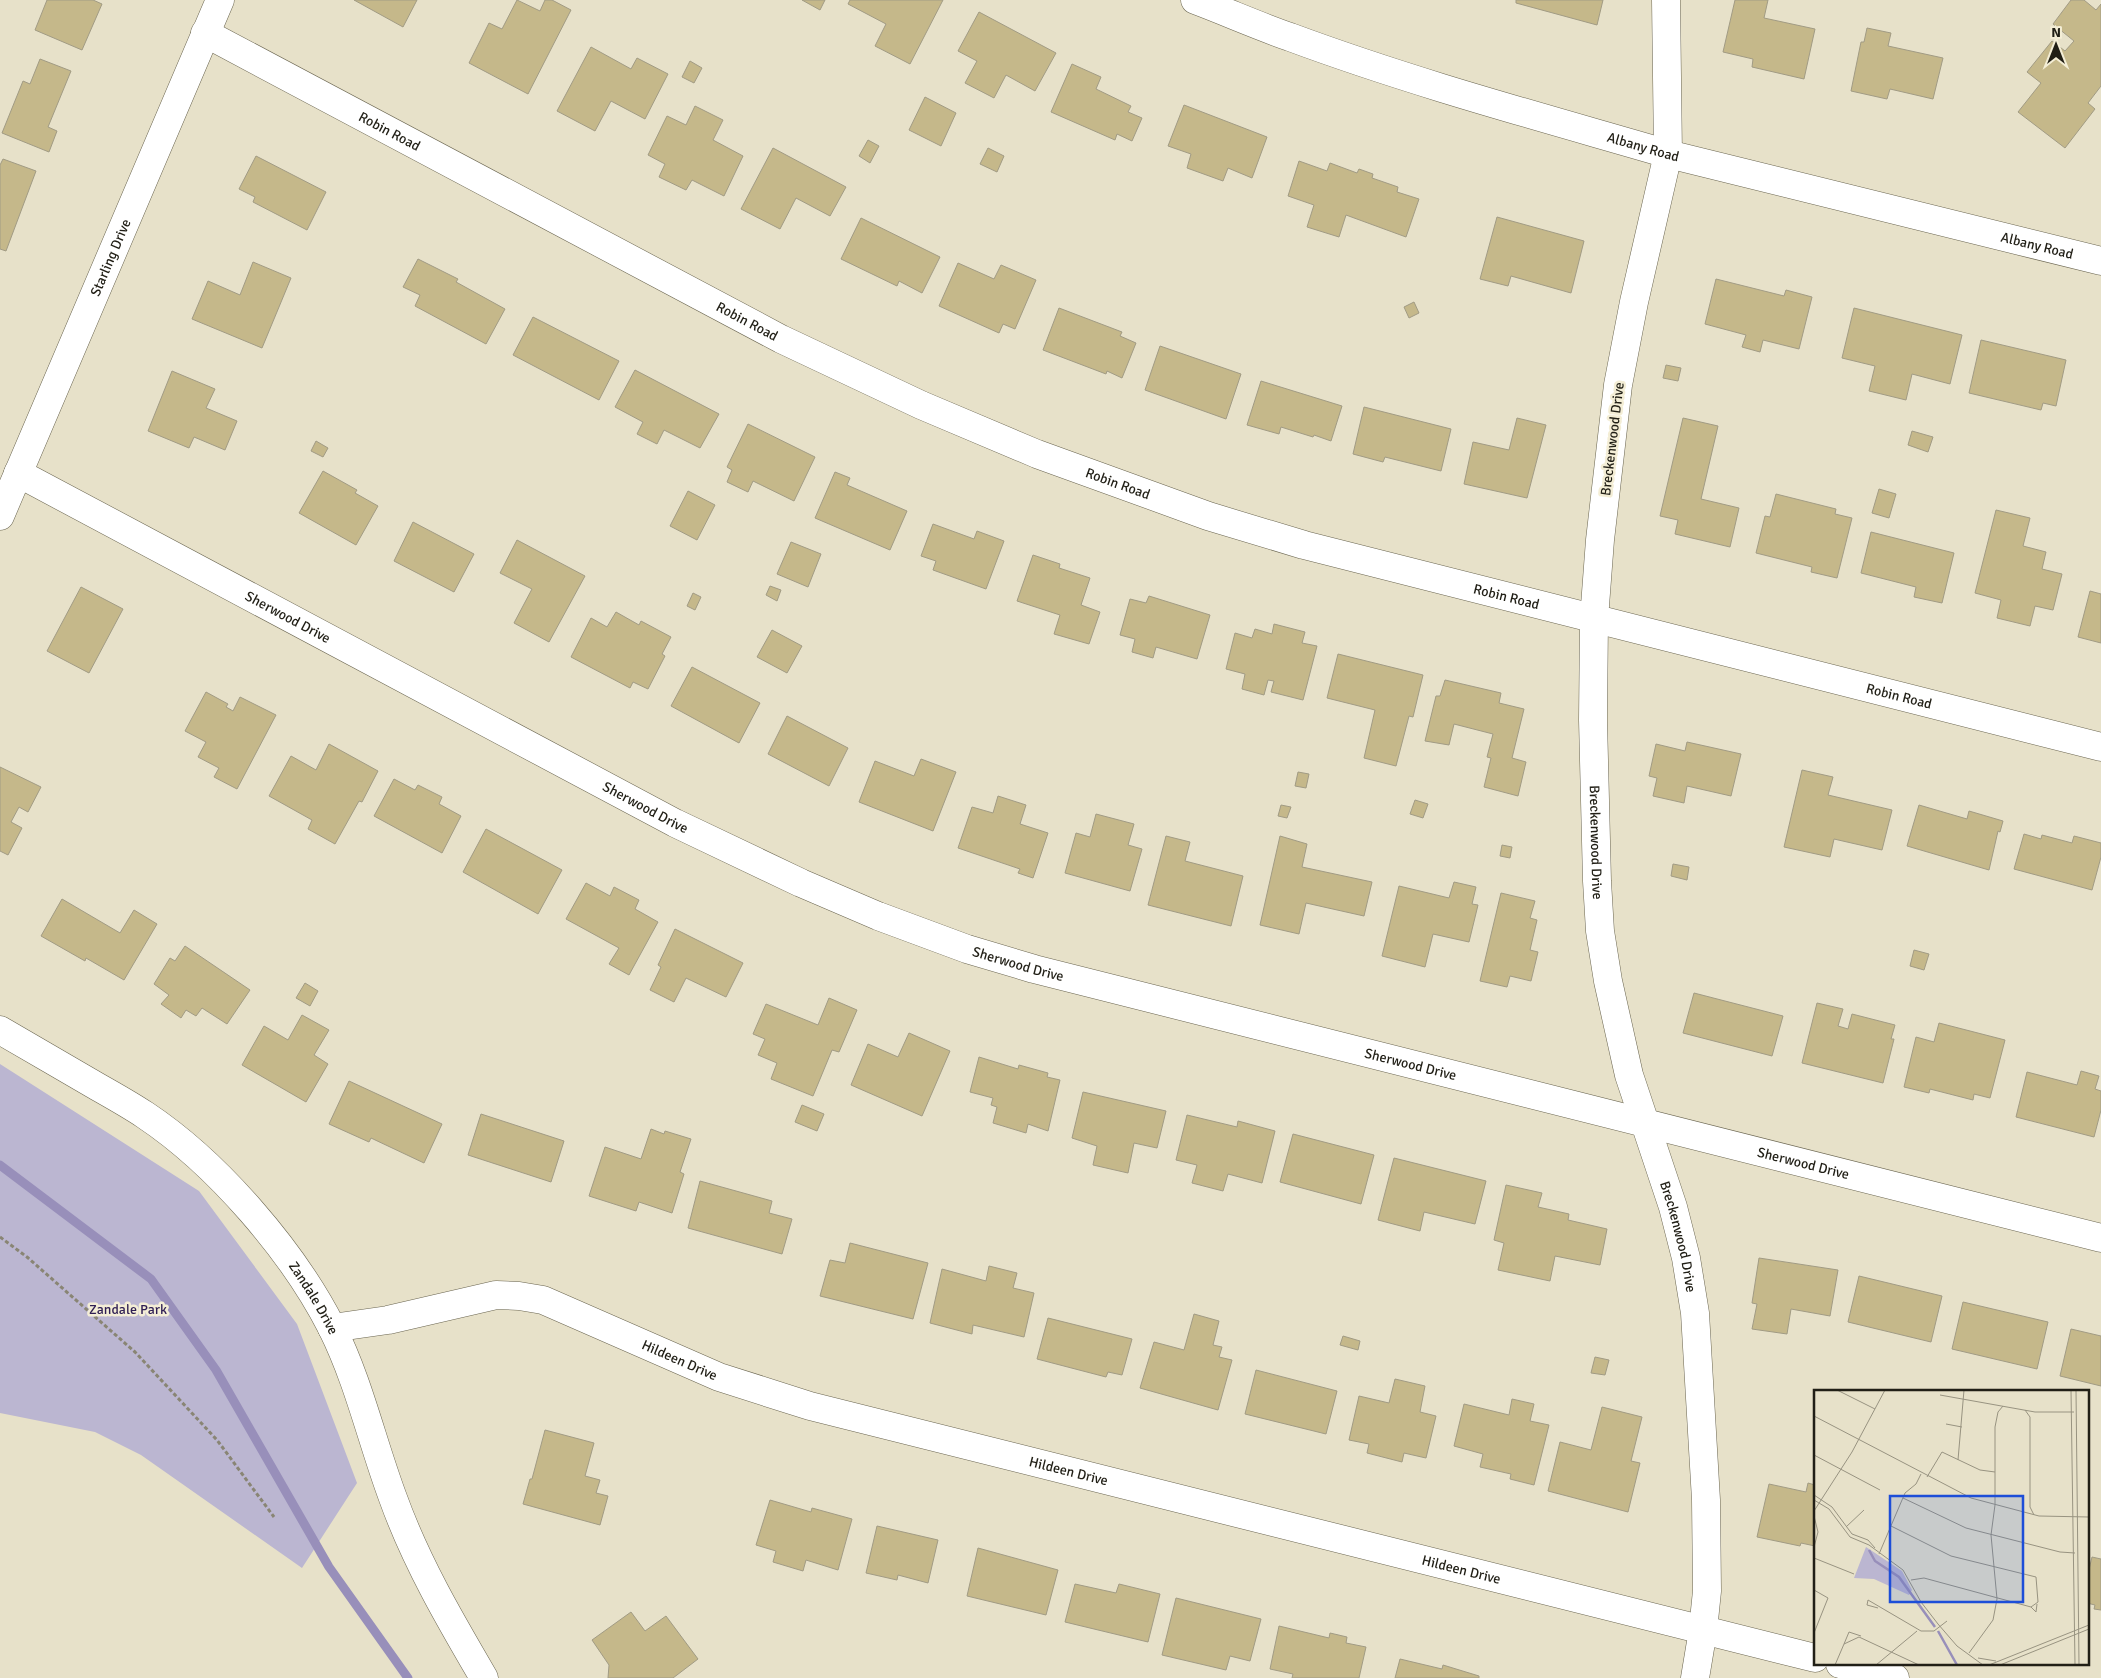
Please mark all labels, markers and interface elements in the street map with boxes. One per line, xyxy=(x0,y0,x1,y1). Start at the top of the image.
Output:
north arrow xyxy=(2031,20,2081,70)
text: N xyxy=(2051,24,2061,41)
street label: Robin Road xyxy=(356,108,423,155)
street label: Albany Road xyxy=(1605,129,1681,165)
street label: Starling Drive xyxy=(87,217,135,299)
street label: Albany Road xyxy=(1999,229,2075,263)
street label: Robin Road xyxy=(713,298,781,345)
street label: Breckenwood Drive xyxy=(1597,381,1628,497)
street label: Robin Road xyxy=(1083,464,1152,503)
street label: Robin Road xyxy=(1472,580,1541,613)
street label: Sherwood Drive xyxy=(242,588,333,647)
street label: Robin Road xyxy=(1864,680,1934,713)
street label: Sherwood Drive xyxy=(600,778,691,837)
street label: Breckenwood Drive xyxy=(1586,785,1606,900)
street label: Sherwood Drive xyxy=(970,943,1066,985)
street label: Sherwood Drive xyxy=(1363,1045,1458,1084)
street label: Sherwood Drive xyxy=(1755,1144,1851,1183)
street label: Breckenwood Drive xyxy=(1656,1179,1699,1294)
street label: Zandale Drive xyxy=(285,1258,342,1337)
park label: Zandale Park xyxy=(89,1301,167,1318)
street label: Hildeen Drive xyxy=(639,1336,720,1384)
inset map xyxy=(1814,1390,2088,1666)
street label: Hildeen Drive xyxy=(1027,1453,1110,1489)
street label: Hildeen Drive xyxy=(1420,1552,1503,1588)

